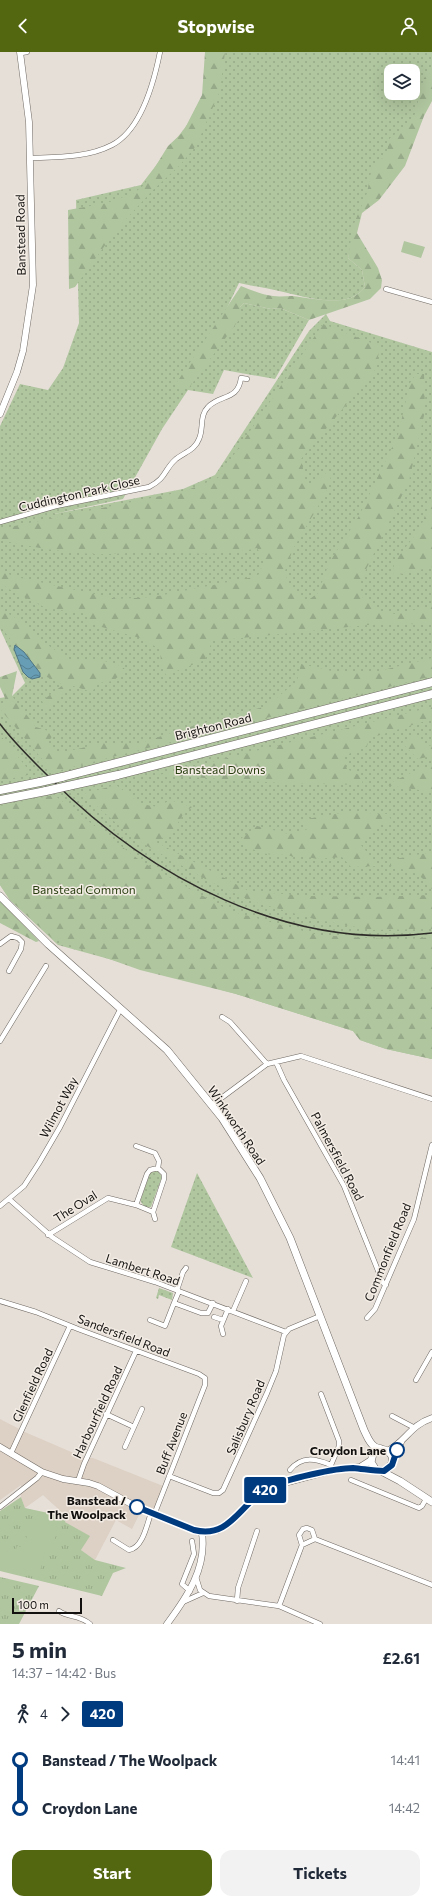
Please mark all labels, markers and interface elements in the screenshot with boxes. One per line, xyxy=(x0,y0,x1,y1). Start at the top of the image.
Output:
icon: back xyxy=(12,15,34,37)
text: Stopwise xyxy=(177,15,255,37)
icon: person xyxy=(398,15,420,37)
map controls xyxy=(384,64,420,100)
button: layers xyxy=(384,64,420,100)
street label: Banstead Road xyxy=(12,194,28,276)
street label: Cuddington Park Close xyxy=(17,472,141,514)
street label: Brighton Road xyxy=(173,710,253,742)
park label: Banstead Downs xyxy=(175,762,265,776)
park label: Banstead Common xyxy=(32,882,136,896)
street label: Wilmot Way xyxy=(36,1074,80,1140)
street label: Winkworth Road xyxy=(205,1083,269,1167)
street label: Palmersfield Road xyxy=(309,1109,367,1203)
street label: The Oval xyxy=(51,1187,99,1225)
street label: Commonfield Road xyxy=(361,1201,413,1303)
street label: Lambert Road xyxy=(104,1250,182,1288)
street label: Sandersfield Road xyxy=(76,1311,172,1359)
street label: Glenfield Road xyxy=(9,1346,55,1424)
street label: Harbourfield Road xyxy=(69,1364,125,1460)
street label: Salisbury Road xyxy=(223,1377,267,1457)
street label: Buff Avenue xyxy=(153,1410,189,1476)
marker: Croydon Lane xyxy=(389,1442,405,1458)
place label: Croydon Lane xyxy=(310,1443,386,1457)
line badge: 420 xyxy=(242,1477,288,1503)
text: 420 xyxy=(252,1481,278,1498)
place label: Banstead / The Woolpack xyxy=(47,1493,127,1521)
marker: Banstead / The Woolpack xyxy=(129,1499,145,1515)
scale bar xyxy=(12,1596,82,1615)
text: 100 m xyxy=(18,1598,49,1611)
text: 5 min xyxy=(12,1636,67,1663)
text: £2.61 xyxy=(383,1649,420,1667)
text: 14:37 – 14:42 · Bus xyxy=(12,1665,116,1681)
icon: walk xyxy=(12,1703,34,1725)
icon: forward xyxy=(54,1703,76,1725)
text: 420 xyxy=(90,1705,115,1722)
text: 4 xyxy=(40,1706,48,1722)
text: Banstead / The Woolpack xyxy=(42,1751,217,1769)
text: 14:41 xyxy=(391,1752,420,1768)
text: Croydon Lane xyxy=(42,1799,137,1817)
text: 14:42 xyxy=(389,1800,420,1816)
button: Start xyxy=(12,1850,212,1896)
button: Tickets xyxy=(220,1850,420,1896)

